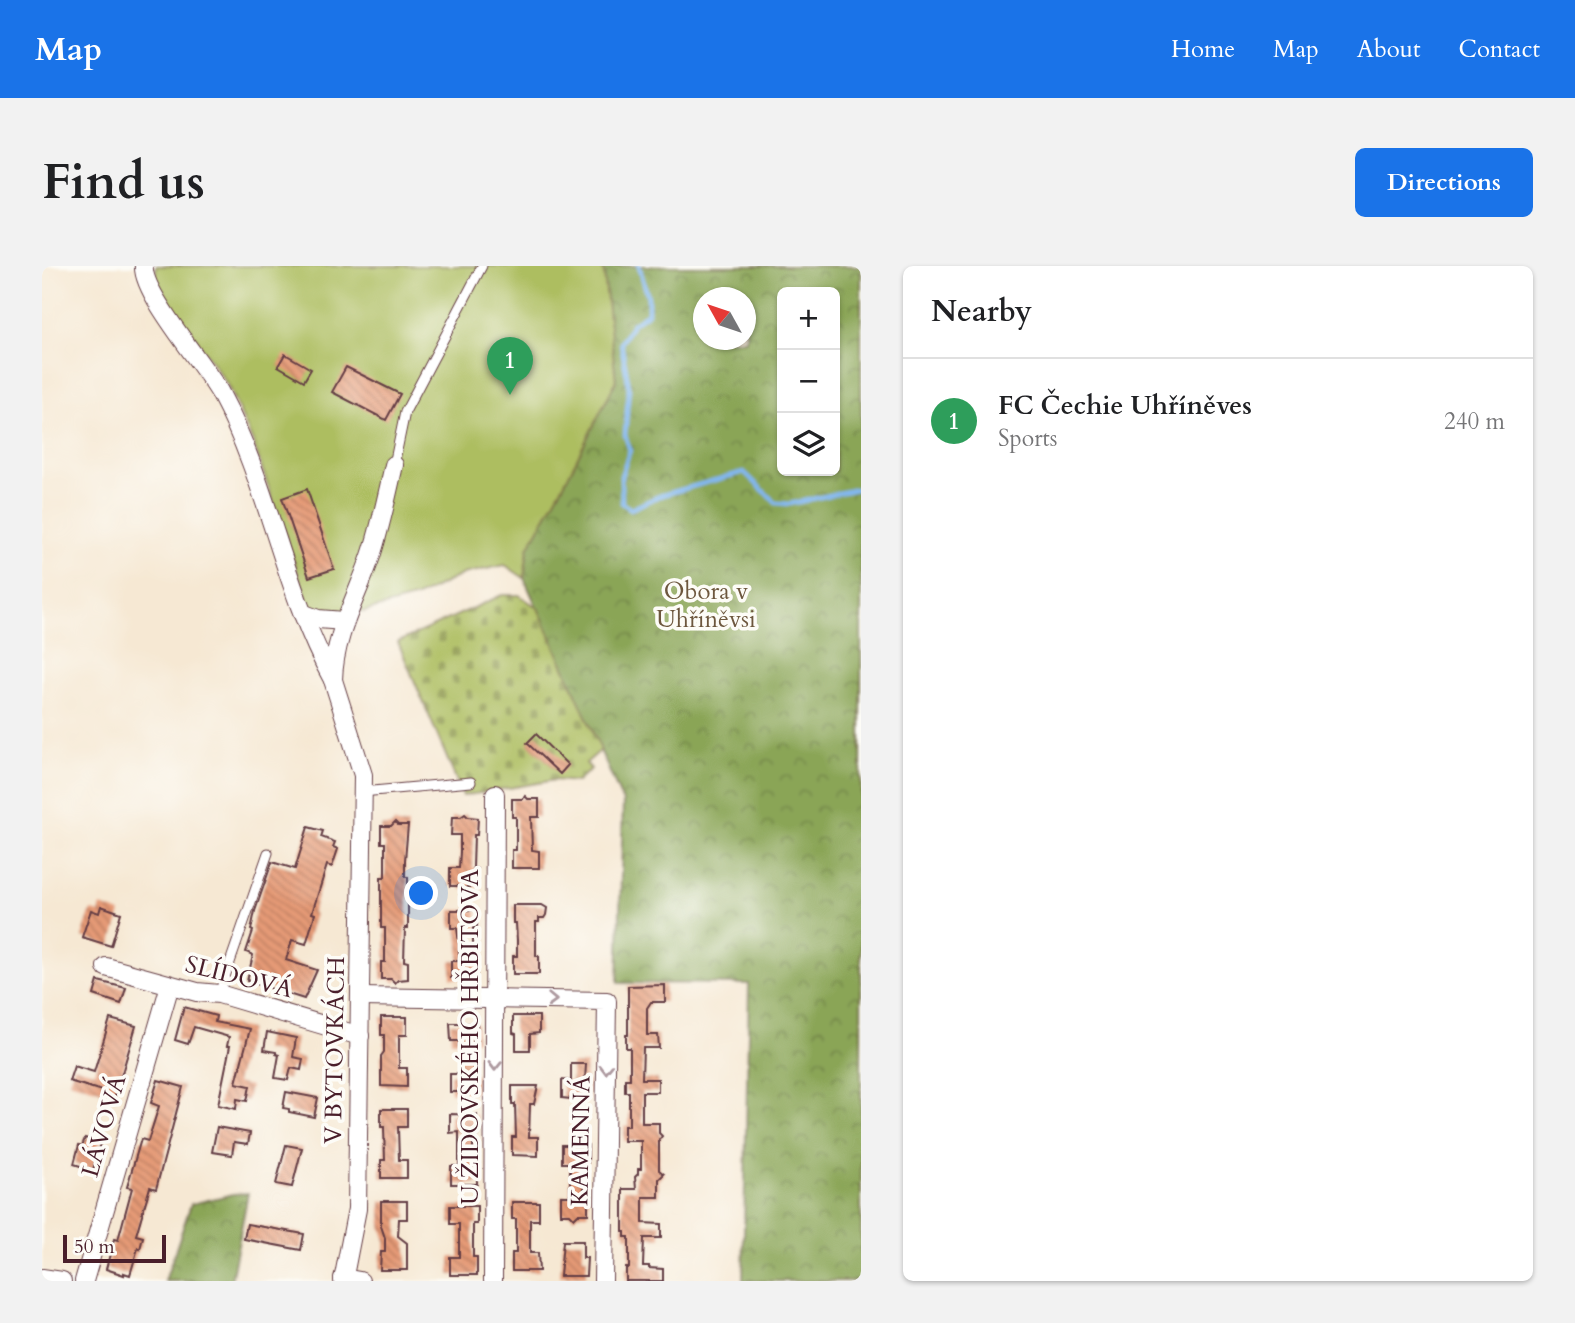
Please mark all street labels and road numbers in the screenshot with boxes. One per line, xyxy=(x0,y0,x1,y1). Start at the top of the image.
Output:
street label: U ŽIDOVSKÉHO HŘBITOVA xyxy=(454,868,487,1205)
street label: SLÍDOVÁ xyxy=(182,948,297,1007)
street label: V BYTOVKÁCH xyxy=(317,956,353,1144)
street label: LÁVOVÁ xyxy=(74,1070,135,1181)
street label: KAMENNÁ xyxy=(563,1075,599,1206)

